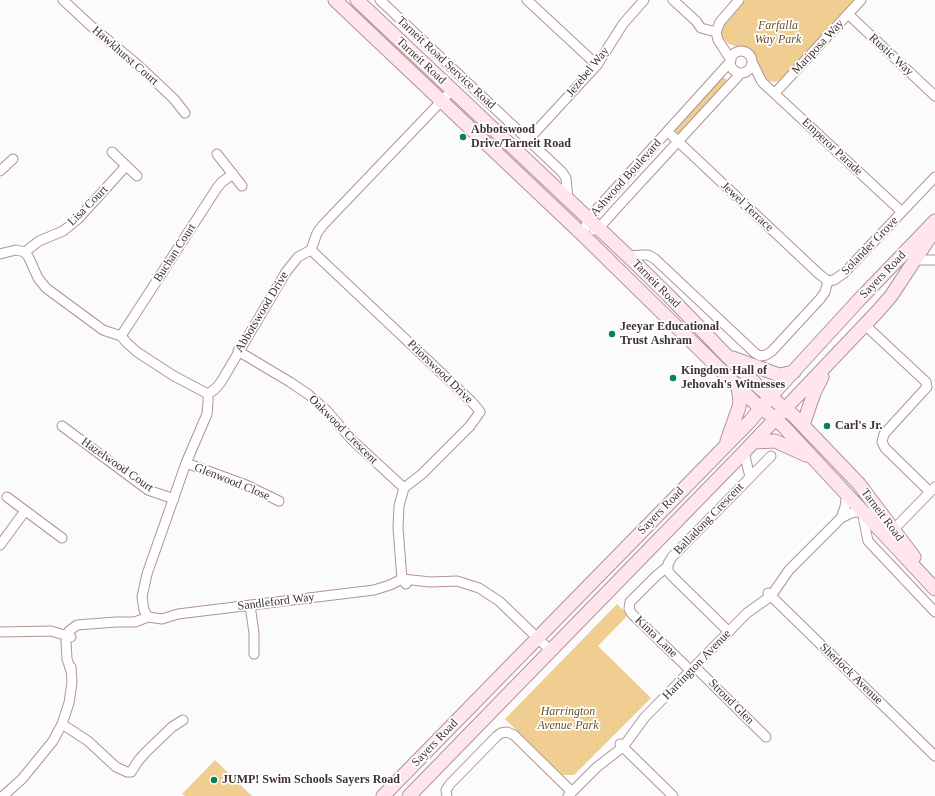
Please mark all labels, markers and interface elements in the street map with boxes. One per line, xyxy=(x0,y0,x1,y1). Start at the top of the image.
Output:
street label: Tarneit Road Service Road xyxy=(394,14,498,112)
street label: Mariposa Way xyxy=(789,16,847,78)
park label: Farfalla Way Park xyxy=(755,19,801,47)
street label: Hawkhurst Court xyxy=(89,23,161,89)
street label: Rustic Way xyxy=(866,31,916,79)
street label: Tarneit Road xyxy=(393,35,449,87)
street label: Jezebel Way xyxy=(564,44,612,100)
street label: Emperor Parade xyxy=(799,115,865,179)
place label: Abbotswood Drive/Tarneit Road xyxy=(471,123,571,151)
marker: Abbotswood Drive/Tarneit Road xyxy=(458,132,468,142)
street label: Ashwood Boulevard xyxy=(588,136,664,220)
street label: Jewel Terrace xyxy=(718,179,776,235)
street label: Lisa Court xyxy=(65,183,111,229)
street label: Solander Grove xyxy=(839,214,901,278)
street label: Buchan Court xyxy=(151,221,199,285)
street label: Sayers Road xyxy=(857,248,909,302)
street label: Tarneit Road xyxy=(629,257,683,311)
street label: Abbotswood Drive xyxy=(232,269,292,355)
place label: Jeeyar Educational Trust Ashram xyxy=(620,320,719,348)
marker: Jeeyar Educational Trust Ashram xyxy=(607,329,617,339)
street label: Priorswood Drive xyxy=(404,337,476,407)
place label: Kingdom Hall of Jehovah's Witnesses xyxy=(681,364,785,392)
marker: Kingdom Hall of Jehovah's Witnesses xyxy=(668,373,678,383)
street label: Oakwood Crescent xyxy=(306,393,380,467)
place label: Carl's Jr. xyxy=(835,419,883,433)
marker: Carl's Jr. xyxy=(822,421,832,431)
street label: Hazelwood Court xyxy=(78,435,156,495)
street label: Glenwood Close xyxy=(192,460,272,504)
street label: Balladong Crescent xyxy=(671,480,747,558)
street label: Sayers Road xyxy=(635,484,687,538)
street label: Tarneit Road xyxy=(858,486,906,544)
street label: Sandleford Way xyxy=(237,590,315,614)
street label: Kinta Lane xyxy=(632,613,680,661)
street label: Harrington Avenue xyxy=(660,627,734,703)
street label: Sherlock Avenue xyxy=(816,640,886,708)
street label: Stroud Glen xyxy=(705,676,757,728)
park label: Harrington Avenue Park xyxy=(538,705,598,733)
street label: Sayers Road xyxy=(409,716,461,770)
place label: JUMP! Swim Schools Sayers Road xyxy=(222,773,400,787)
marker: JUMP! Swim Schools Sayers Road xyxy=(209,775,219,785)

